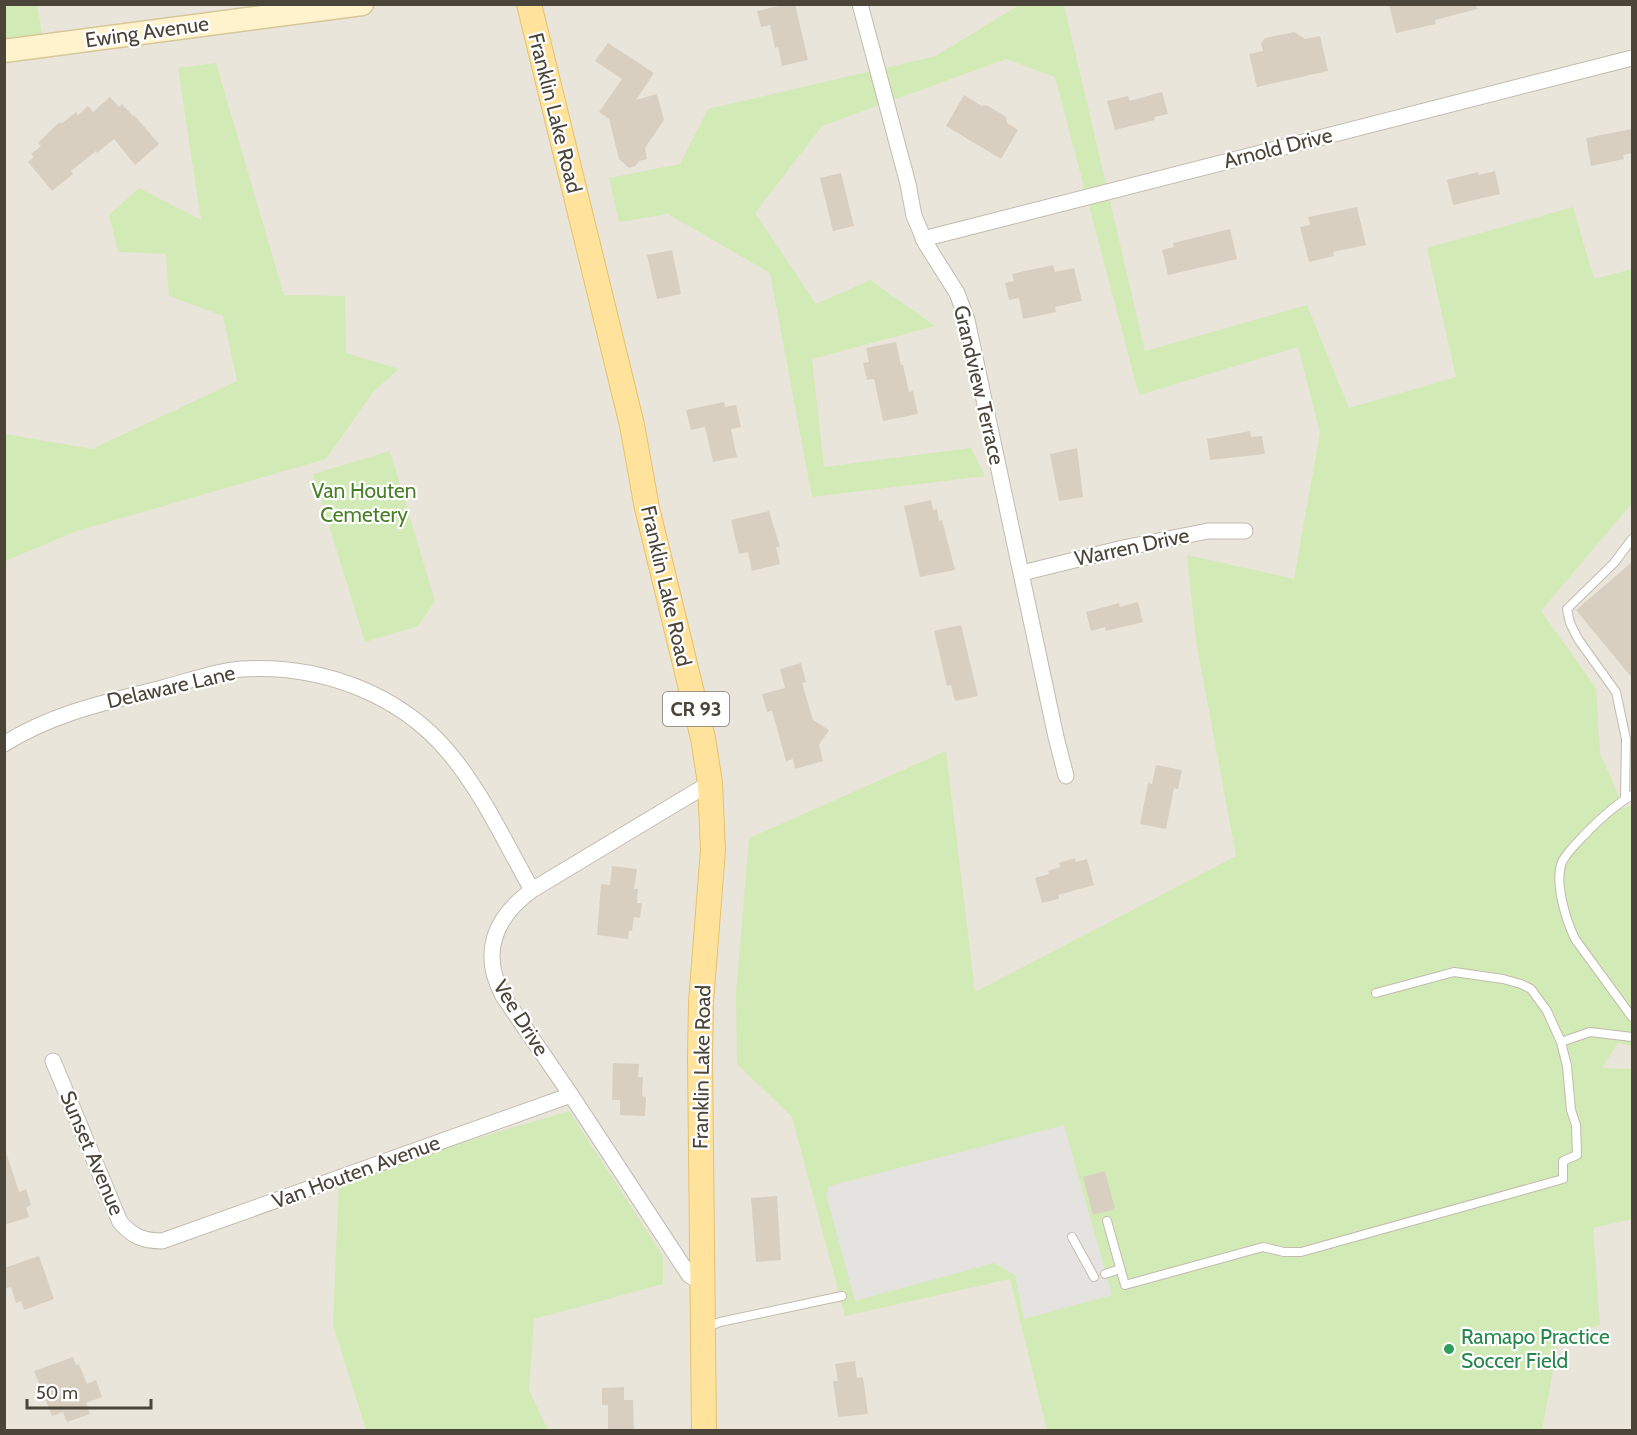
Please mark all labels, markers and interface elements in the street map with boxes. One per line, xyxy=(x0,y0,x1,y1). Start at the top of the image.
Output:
street label: Ewing Avenue xyxy=(84,10,211,53)
street label: Franklin Lake Road xyxy=(523,30,587,196)
street label: Arnold Drive xyxy=(1221,122,1335,173)
street label: Grandview Terrace xyxy=(949,303,1010,467)
park label: Van Houten Cemetery xyxy=(311,478,417,527)
street label: Franklin Lake Road xyxy=(636,503,697,669)
street label: Warren Drive xyxy=(1072,522,1192,571)
street label: Delaware Lane xyxy=(104,660,238,713)
road number: CR 93 xyxy=(663,692,729,726)
street label: Vee Drive xyxy=(488,975,555,1061)
street label: Franklin Lake Road xyxy=(688,985,715,1149)
street label: Sunset Avenue xyxy=(55,1087,130,1219)
street label: Van Houten Avenue xyxy=(269,1130,443,1213)
place label: Ramapo Practice Soccer Field xyxy=(1461,1324,1610,1373)
marker: Ramapo Practice Soccer Field xyxy=(1442,1342,1456,1356)
scale bar xyxy=(27,1372,152,1410)
text: 50 m xyxy=(36,1382,78,1404)

